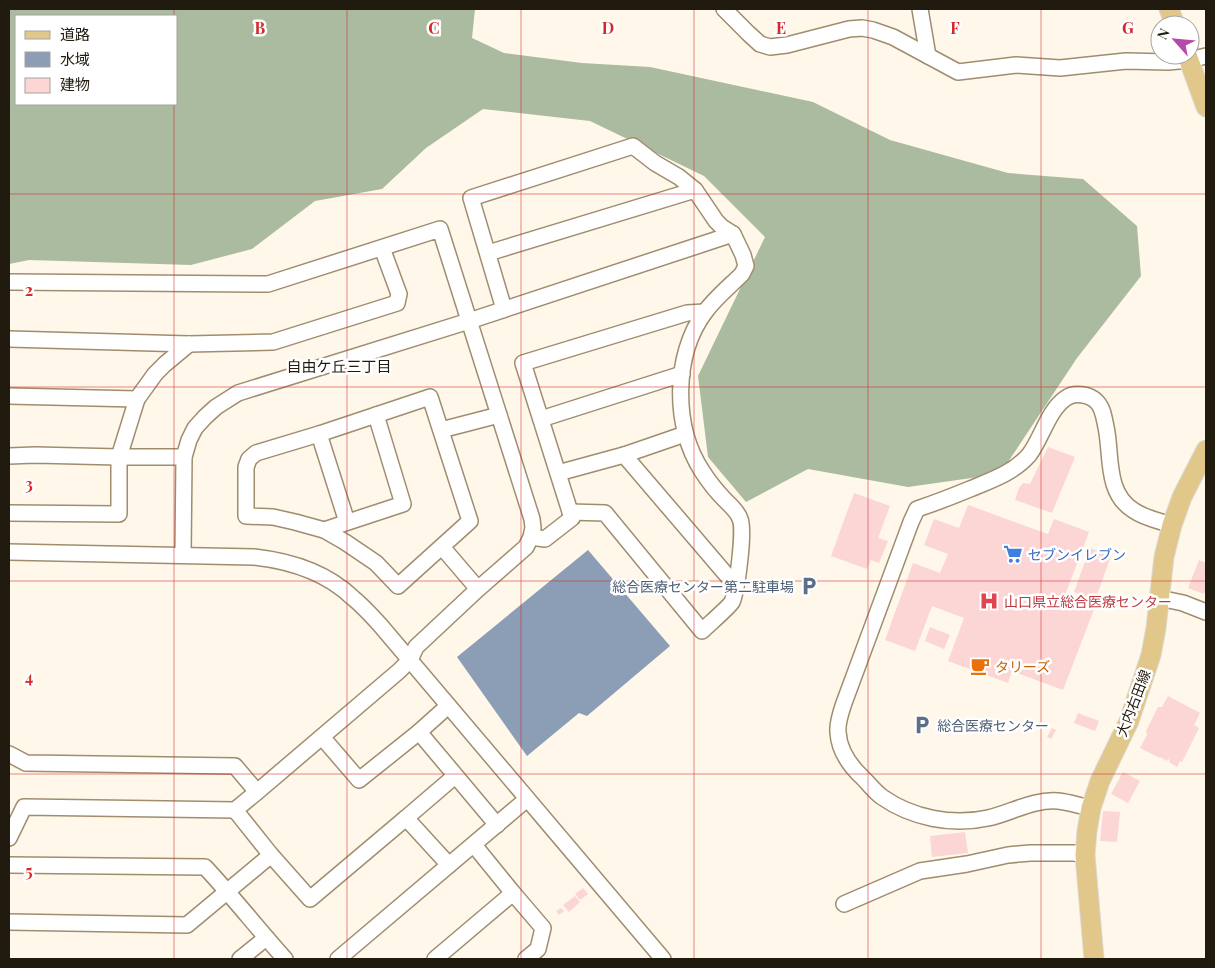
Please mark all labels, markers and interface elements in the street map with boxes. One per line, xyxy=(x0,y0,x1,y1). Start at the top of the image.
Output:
legend xyxy=(15,15,178,105)
north arrow xyxy=(1150,15,1200,65)
text: B xyxy=(255,17,266,38)
text: C xyxy=(428,17,440,38)
text: D xyxy=(602,17,614,38)
text: E xyxy=(776,17,786,38)
text: F xyxy=(950,17,960,38)
text: G xyxy=(1122,17,1134,38)
text: 道路 xyxy=(60,24,90,44)
text: N xyxy=(1152,25,1174,43)
text: 水域 xyxy=(60,49,90,69)
text: 建物 xyxy=(60,74,90,94)
text: 2 xyxy=(25,279,33,300)
district label: 自由ケ丘三丁目 xyxy=(286,356,392,376)
text: 3 xyxy=(25,473,33,494)
supermarket icon: セブンイレブン xyxy=(1002,543,1024,565)
place label: セブンイレブン xyxy=(1028,545,1126,564)
parking icon: 総合医療センター第二駐車場 xyxy=(798,575,820,597)
place label: 総合医療センター第二駐車場 xyxy=(612,577,794,596)
hospital icon: 山口県立総合医療センター xyxy=(978,590,1000,612)
place label: 山口県立総合医療センター xyxy=(1004,592,1172,611)
cafe icon: タリーズ xyxy=(969,655,991,677)
place label: タリーズ xyxy=(995,657,1050,676)
text: 4 xyxy=(25,666,33,687)
street label: 大内右田線 xyxy=(1112,667,1154,739)
parking icon: 総合医療センター xyxy=(911,714,933,736)
place label: 総合医療センター xyxy=(937,716,1049,735)
text: 5 xyxy=(25,860,33,881)

